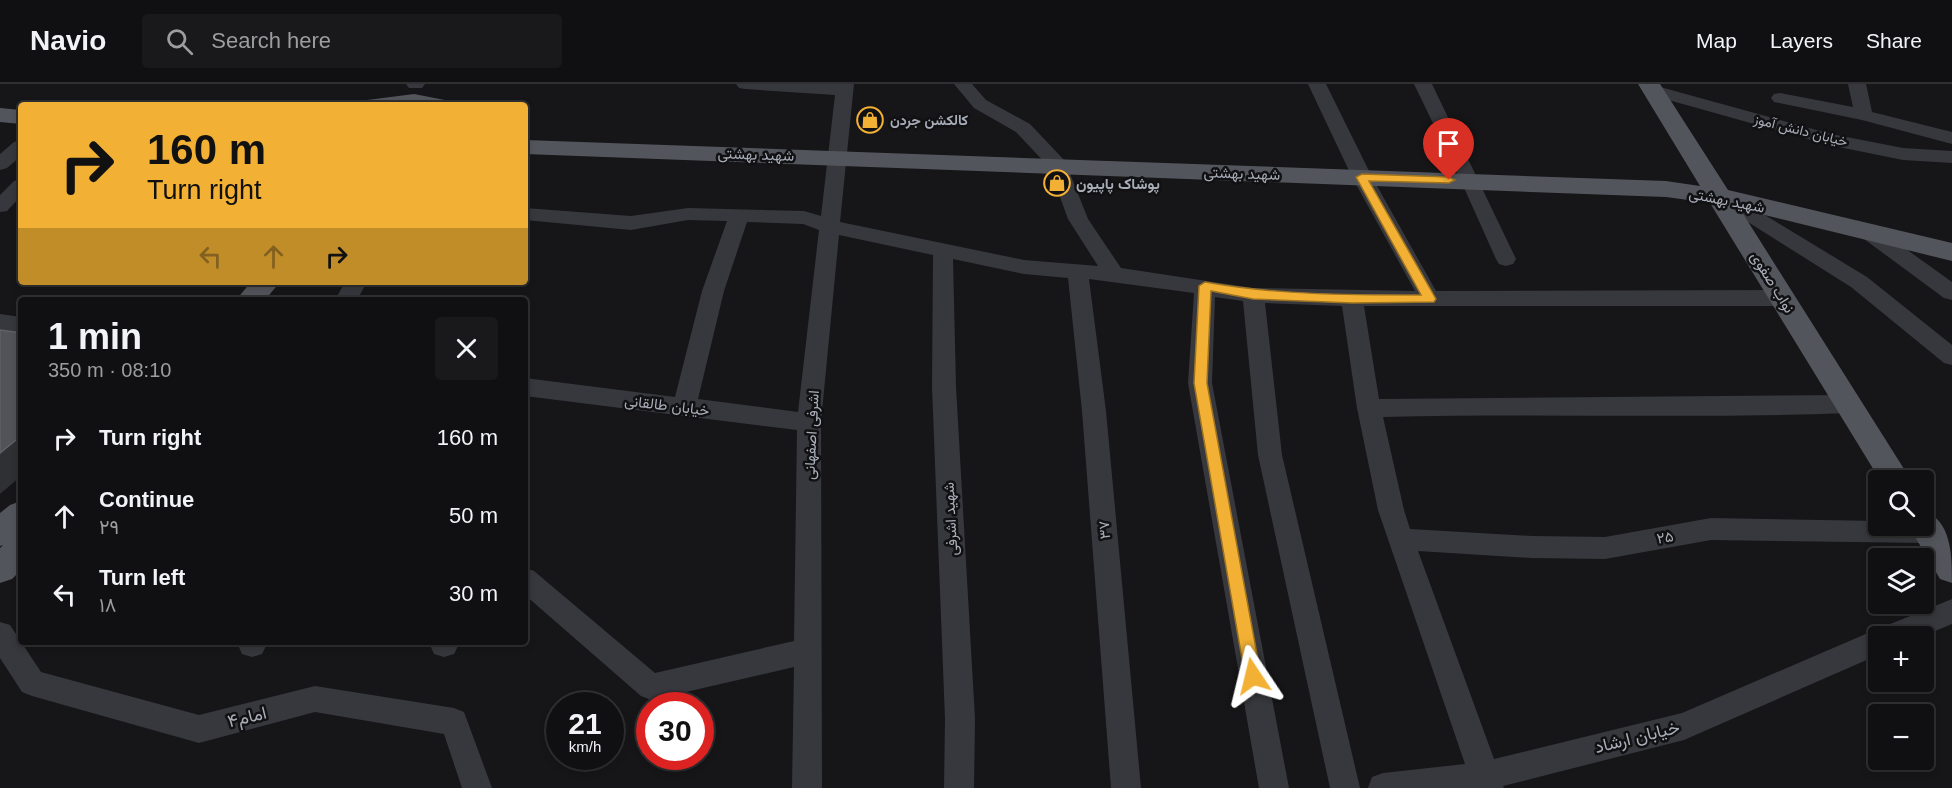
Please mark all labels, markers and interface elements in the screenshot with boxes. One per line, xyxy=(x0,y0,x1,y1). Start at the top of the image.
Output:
search box xyxy=(142,14,562,68)
text: Navio xyxy=(30,25,106,56)
icon: search xyxy=(163,25,196,58)
text: Search here xyxy=(211,28,331,53)
text: Map xyxy=(1696,29,1737,52)
text: Layers xyxy=(1770,29,1833,52)
text: Share xyxy=(1866,29,1922,52)
shop icon: کالکشن جردن xyxy=(855,105,885,135)
street label: خیابان دانش آموز xyxy=(1751,110,1850,150)
place label: کالکشن جردن xyxy=(890,112,968,129)
pin xyxy=(1423,118,1474,180)
icon: right xyxy=(48,126,126,204)
text: 160 m xyxy=(147,126,266,173)
icon: arrive xyxy=(1432,127,1465,160)
street label: شهید بهشتی xyxy=(717,144,795,166)
street label: شهید بهشتی xyxy=(1203,163,1281,185)
shop icon: پوشاک پاپیون xyxy=(1042,168,1072,198)
text: Turn right xyxy=(147,175,262,205)
place label: پوشاک پاپیون xyxy=(1076,175,1160,194)
street label: شهید بهشتی xyxy=(1687,184,1766,218)
icon: left xyxy=(194,240,227,273)
icon: ahead xyxy=(257,240,290,273)
icon: right xyxy=(320,240,353,273)
street label: نواب صفوی xyxy=(1746,248,1798,317)
text: 1 min xyxy=(48,316,142,357)
button: close xyxy=(435,317,498,380)
text: 350 m · 08:10 xyxy=(48,359,171,381)
street label: اشرفی اصفهانی xyxy=(800,390,824,480)
street label: خیابان طالقانی xyxy=(623,391,710,421)
icon: right xyxy=(48,422,81,455)
text: Turn right xyxy=(99,425,201,450)
text: 160 m xyxy=(437,425,498,450)
map controls xyxy=(1868,470,1934,770)
button: search xyxy=(1868,470,1934,536)
street label: شهید اشرفی xyxy=(940,482,962,556)
text: Continue xyxy=(99,487,194,512)
icon: ahead xyxy=(48,500,81,533)
text: 50 m xyxy=(449,503,498,528)
text: ۲۹ xyxy=(99,516,119,538)
street label: ۳۷ xyxy=(1095,520,1113,540)
street label: ۲۵ xyxy=(1655,527,1675,547)
button: layers xyxy=(1868,548,1934,614)
text: Turn left xyxy=(99,565,185,590)
icon: left xyxy=(48,578,81,611)
text: 30 m xyxy=(449,581,498,606)
text: ۱۸ xyxy=(99,594,117,616)
button: + xyxy=(1868,626,1934,692)
position arrow xyxy=(1221,644,1285,708)
speed limit sign: 30 xyxy=(636,692,714,770)
street label: امام۴ xyxy=(225,703,269,733)
button: − xyxy=(1868,704,1934,770)
text: 21 xyxy=(568,707,602,740)
street label: خیابان ارشاد xyxy=(1592,717,1682,758)
text: km/h xyxy=(569,738,601,755)

